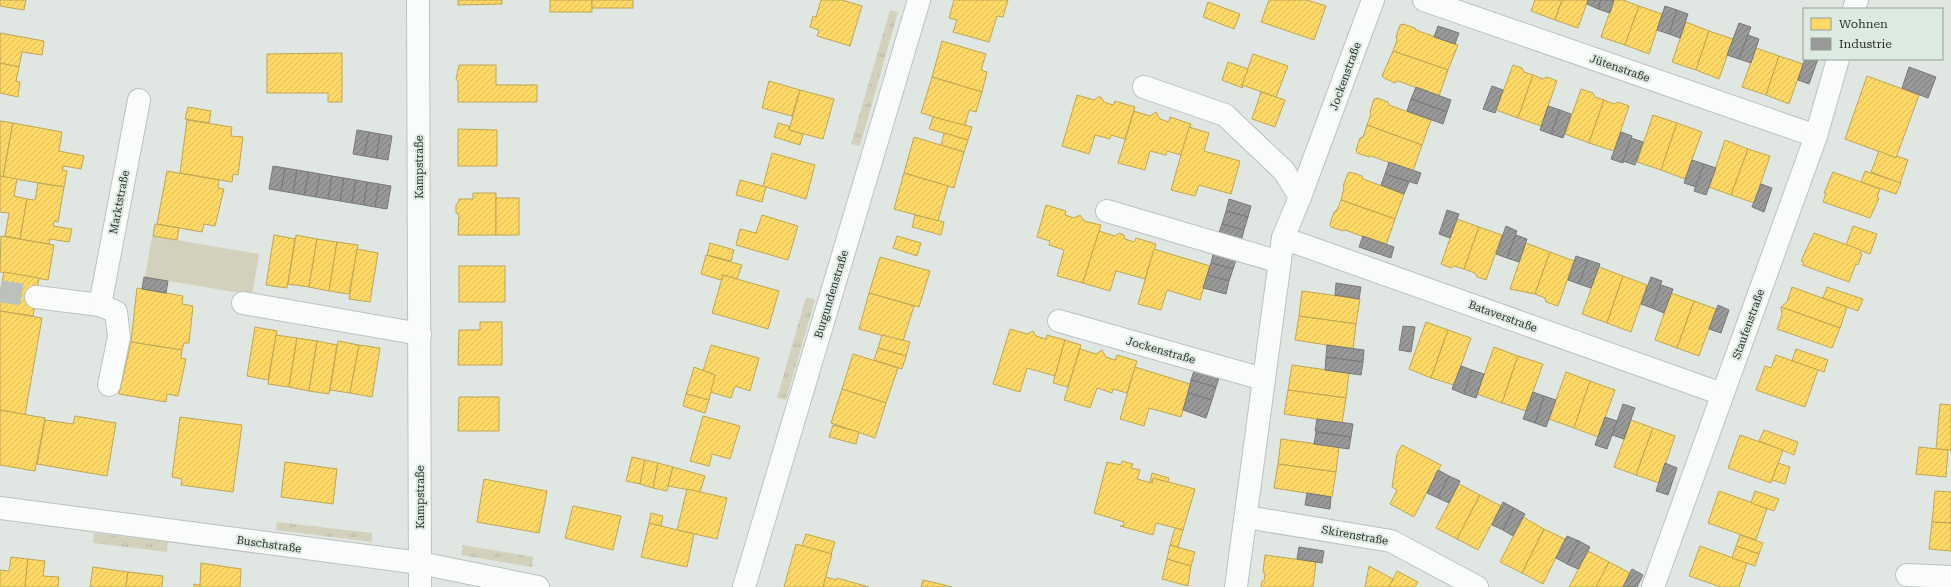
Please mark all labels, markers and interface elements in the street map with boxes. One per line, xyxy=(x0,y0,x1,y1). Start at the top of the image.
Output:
legend xyxy=(1803,8,1943,60)
text: Wohnen xyxy=(1839,17,1888,31)
text: Industrie xyxy=(1839,37,1892,51)
street label: Jockenstraße xyxy=(1327,40,1364,112)
street label: Jütenstraße xyxy=(1588,52,1652,85)
street label: Kampstraße xyxy=(413,135,426,199)
street label: Marktstraße xyxy=(107,169,132,235)
street label: Burgundenstraße xyxy=(812,249,851,340)
street label: Staufenstraße xyxy=(1730,287,1767,361)
street label: Bataverstraße xyxy=(1467,298,1539,335)
street label: Jockenstraße xyxy=(1125,334,1197,367)
street label: Kampstraße xyxy=(414,465,427,529)
street label: Skirenstraße xyxy=(1321,523,1389,548)
street label: Buschstraße xyxy=(236,534,302,555)

